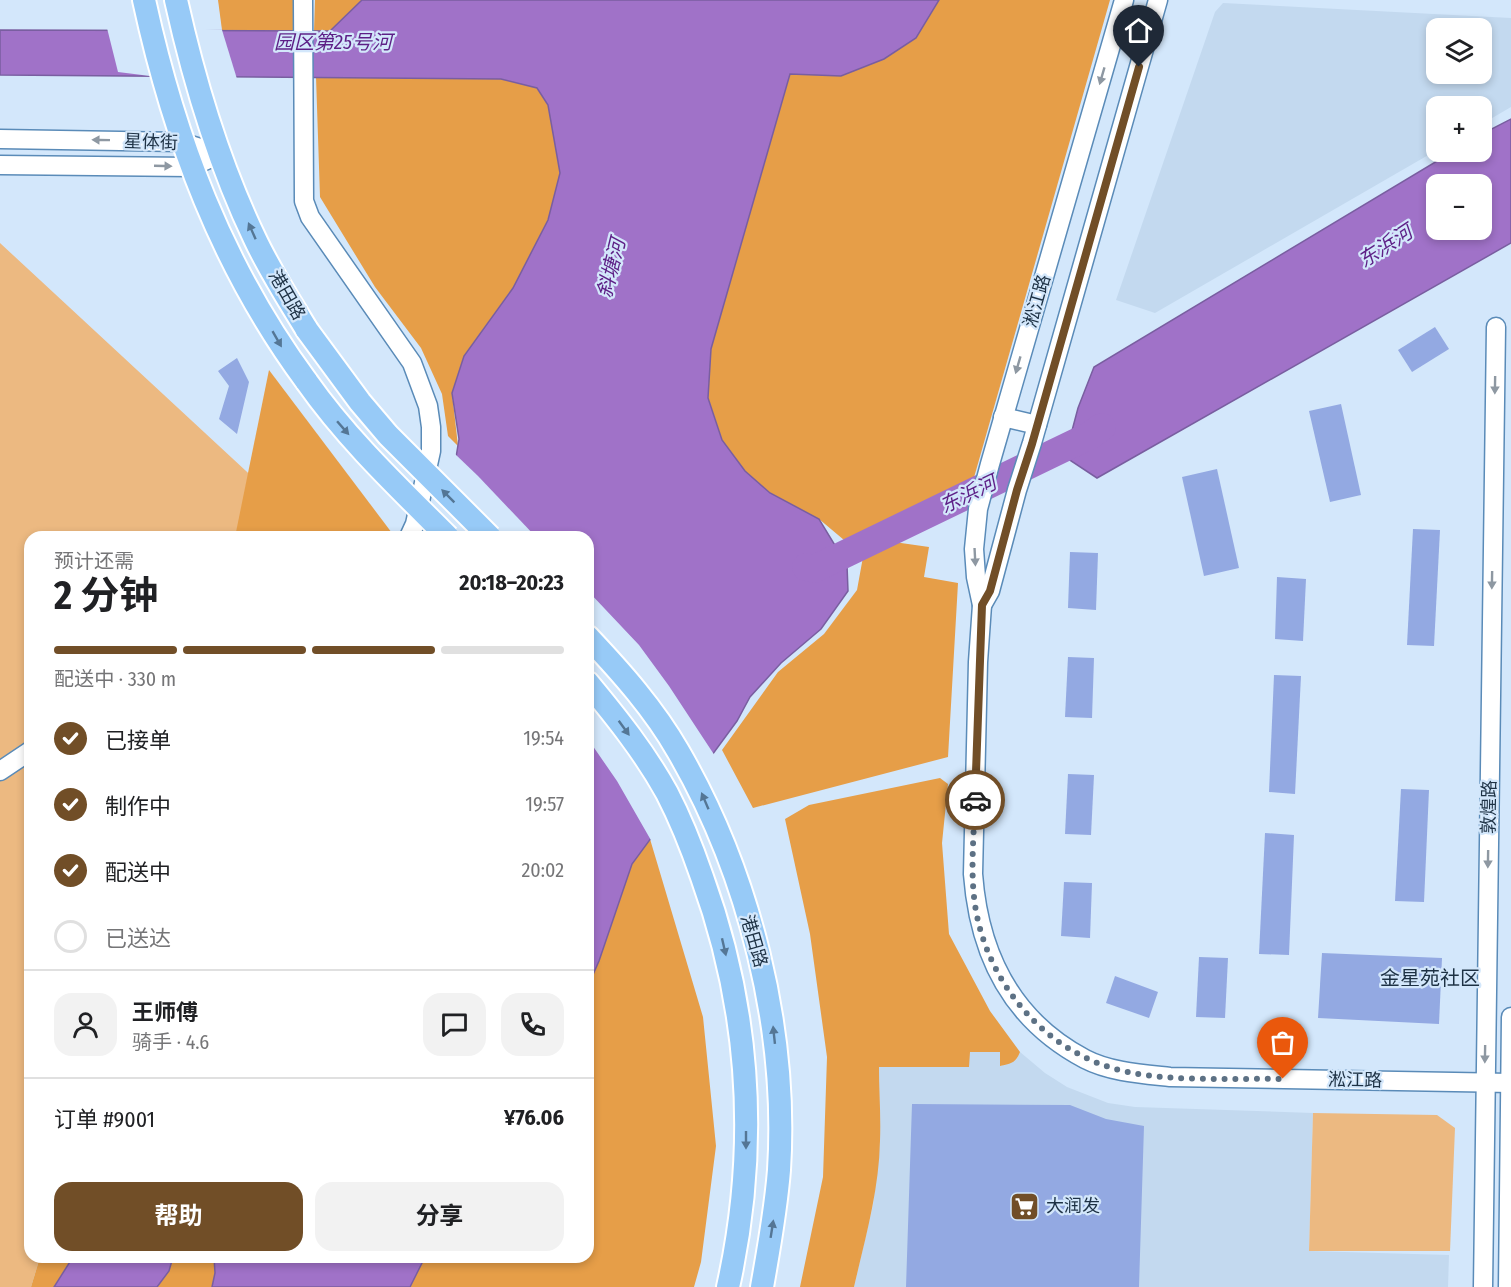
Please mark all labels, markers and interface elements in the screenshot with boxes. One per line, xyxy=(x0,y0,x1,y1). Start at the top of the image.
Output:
pin xyxy=(1113,5,1164,67)
icon: home xyxy=(1122,14,1155,47)
map controls xyxy=(1426,18,1492,240)
button: layers xyxy=(1426,18,1492,84)
water label: 园区第25号河 xyxy=(274,30,396,54)
one-way arrow xyxy=(1097,67,1106,85)
button: + xyxy=(1426,96,1492,162)
street label: 星体街 xyxy=(124,130,178,154)
one-way arrow xyxy=(91,136,110,145)
one-way arrow xyxy=(154,162,173,171)
button: − xyxy=(1426,174,1492,240)
water label: 东浜河 xyxy=(1353,217,1420,272)
one-way arrow xyxy=(247,222,256,239)
water label: 斜塘河 xyxy=(592,232,631,300)
street label: 港田路 xyxy=(264,266,310,324)
street label: 淞江路 xyxy=(1019,272,1055,330)
one-way arrow xyxy=(271,331,282,347)
one-way arrow xyxy=(1013,356,1023,374)
one-way arrow xyxy=(1490,376,1500,395)
one-way arrow xyxy=(336,420,349,435)
water label: 东浜河 xyxy=(936,468,1004,518)
one-way arrow xyxy=(442,489,456,503)
one-way arrow xyxy=(970,548,979,567)
text: 预计还需 xyxy=(54,549,134,573)
text: 20:18–20:23 xyxy=(459,569,564,596)
one-way arrow xyxy=(1488,571,1497,590)
text: 2 分钟 xyxy=(54,573,158,619)
text: 配送中 · 330 m xyxy=(54,667,176,691)
one-way arrow xyxy=(618,721,630,736)
icon: check xyxy=(54,722,87,755)
text: 19:54 xyxy=(523,726,564,750)
text: 已接单 xyxy=(105,727,171,754)
courier xyxy=(945,770,1005,830)
street label: 敦煌路 xyxy=(1478,780,1500,834)
icon: car xyxy=(959,784,992,817)
icon: check xyxy=(54,788,87,821)
text: 19:57 xyxy=(525,792,564,816)
text: 制作中 xyxy=(105,793,171,820)
one-way arrow xyxy=(700,793,709,810)
one-way arrow xyxy=(1483,850,1493,869)
icon: check xyxy=(54,854,87,887)
text: 20:02 xyxy=(522,858,564,882)
text: 配送中 xyxy=(105,859,171,886)
street label: 港田路 xyxy=(736,912,772,970)
text: 已送达 xyxy=(105,925,171,952)
one-way arrow xyxy=(719,938,729,956)
district label: 金星苑社区 xyxy=(1380,966,1480,990)
button: person xyxy=(54,993,117,1056)
button: chat xyxy=(423,993,486,1056)
button: phone xyxy=(501,993,564,1056)
text: 王师傅 xyxy=(132,999,198,1026)
pin xyxy=(1257,1017,1308,1079)
one-way arrow xyxy=(769,1025,779,1044)
icon: bag xyxy=(1266,1026,1299,1059)
text: 骑手 · 4.6 xyxy=(132,1030,209,1054)
one-way arrow xyxy=(1481,1044,1490,1063)
street label: 淞江路 xyxy=(1328,1069,1382,1091)
text: ¥76.06 xyxy=(504,1104,564,1131)
text: 订单 #9001 xyxy=(54,1106,155,1133)
one-way arrow xyxy=(741,1130,751,1149)
button: 帮助 xyxy=(54,1182,303,1251)
button: 分享 xyxy=(315,1182,564,1251)
supermarket icon: 大润发 xyxy=(1009,1190,1041,1222)
place label: 大润发 xyxy=(1046,1195,1100,1217)
one-way arrow xyxy=(767,1220,776,1239)

